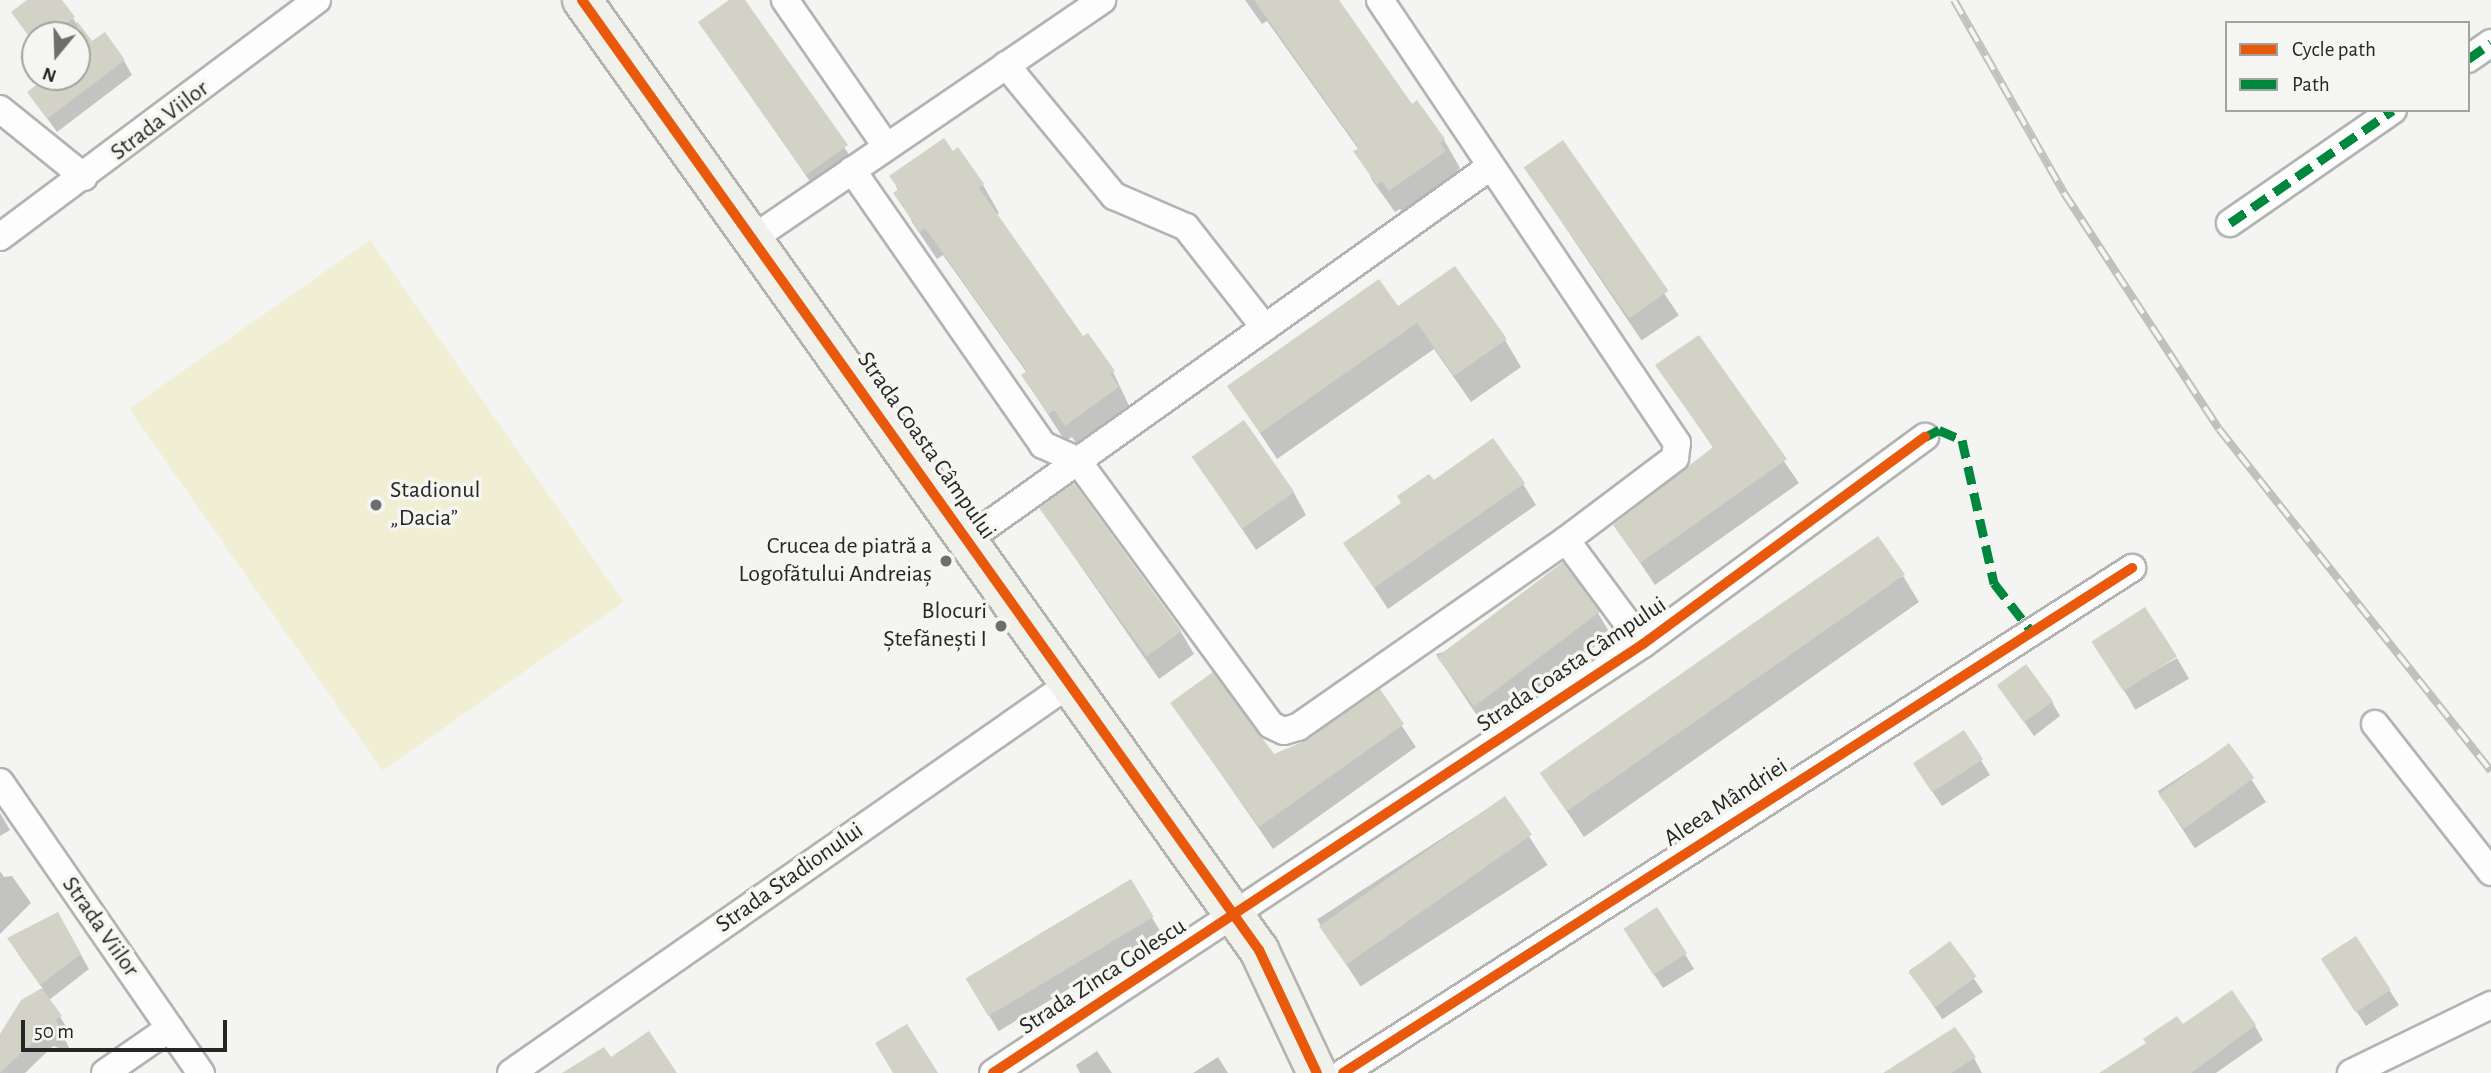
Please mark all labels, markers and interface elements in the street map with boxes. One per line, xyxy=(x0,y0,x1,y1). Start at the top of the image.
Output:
north arrow xyxy=(21,21,91,91)
legend xyxy=(2225,21,2470,112)
text: Cycle path xyxy=(2292,39,2376,60)
text: N xyxy=(40,63,59,86)
text: Path xyxy=(2292,74,2330,95)
street label: Strada Viilor xyxy=(105,75,215,167)
street label: Strada Coasta Câmpului xyxy=(850,347,1002,545)
place label: Stadionul „Dacia” xyxy=(390,477,480,533)
marker: Stadionul „Dacia” xyxy=(368,497,384,513)
place label: Crucea de piatră a Logofătului Andreiaș xyxy=(739,533,932,589)
marker: Crucea de piatră a Logofătului Andreiaș xyxy=(938,553,954,569)
street label: Strada Coasta Câmpului xyxy=(1472,591,1672,739)
place label: Blocuri Ștefănești I xyxy=(883,598,987,654)
marker: Blocuri Ștefănești I xyxy=(993,618,1009,634)
street label: Aleea Mândriei xyxy=(1659,752,1793,854)
street label: Strada Stadionului xyxy=(711,816,869,940)
street label: Strada Viilor xyxy=(55,871,145,983)
street label: Strada Zinca Golescu xyxy=(1014,912,1192,1042)
scale bar xyxy=(24,1006,231,1050)
text: 50 m xyxy=(34,1021,74,1042)

